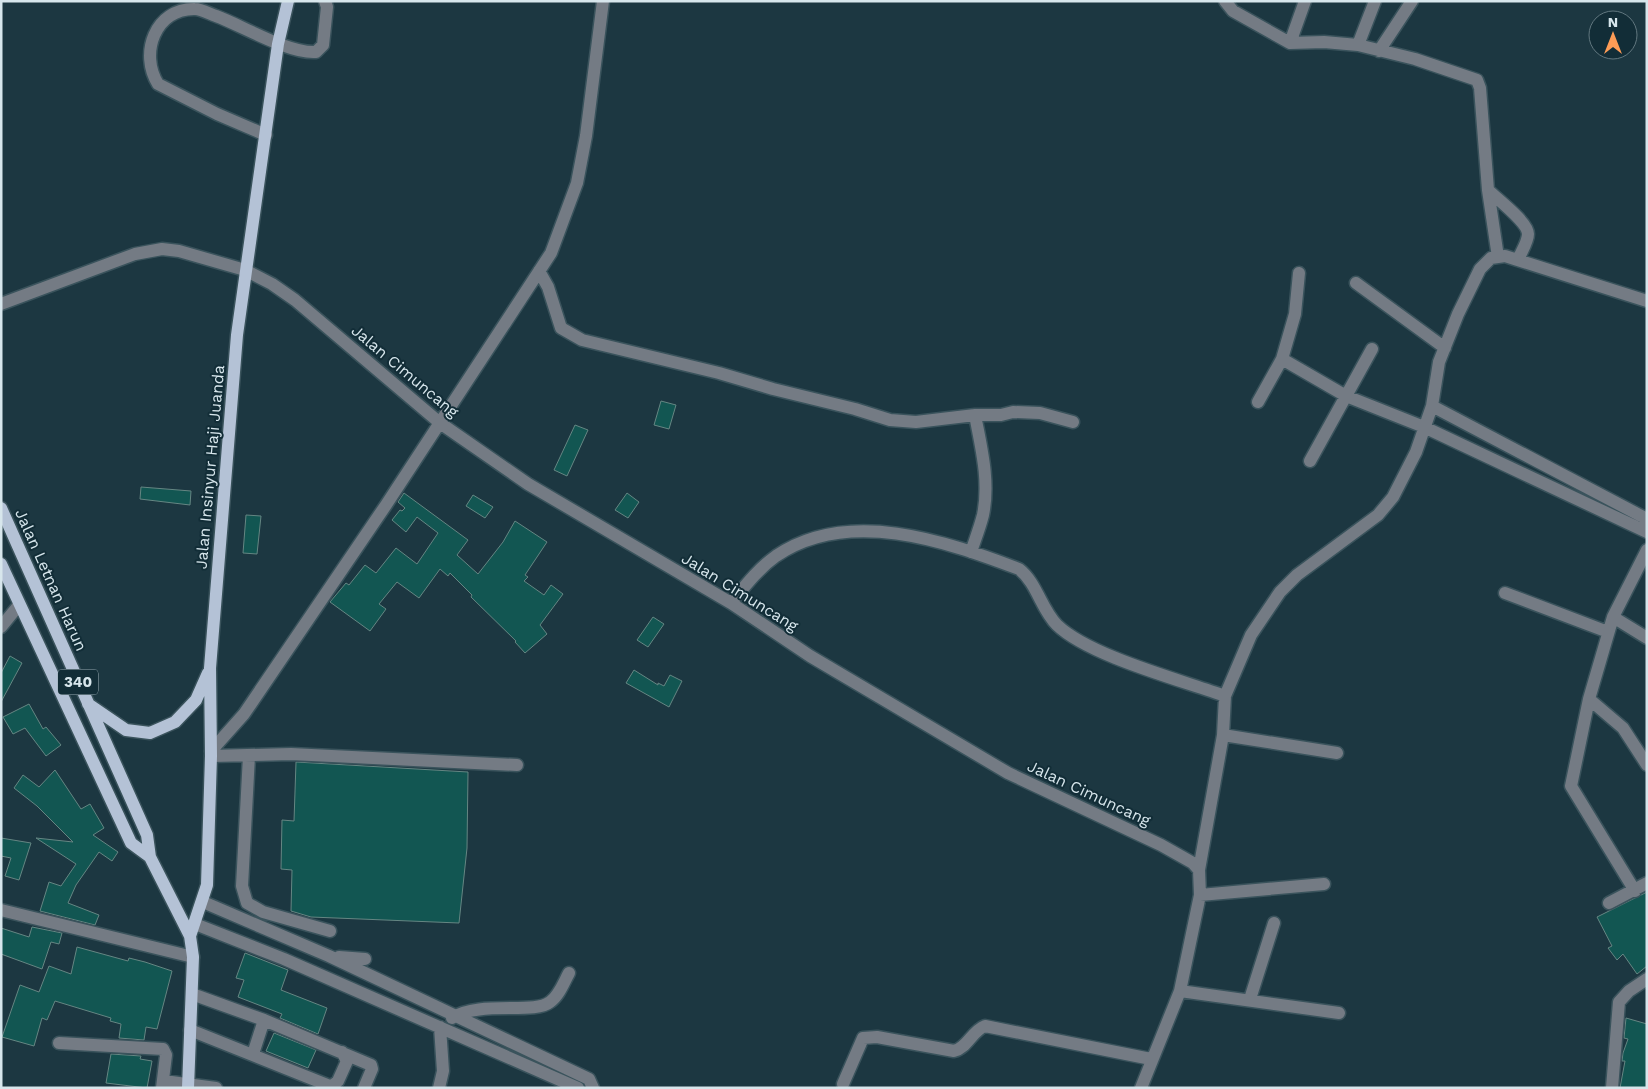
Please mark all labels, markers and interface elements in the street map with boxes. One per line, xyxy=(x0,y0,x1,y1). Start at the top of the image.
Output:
north arrow xyxy=(1588,10,1638,60)
text: N xyxy=(1608,14,1618,30)
street label: Jalan Cimuncang xyxy=(348,321,463,422)
street label: Jalan Insinyur Haji Juanda xyxy=(192,364,228,570)
street label: Jalan Letnan Harun xyxy=(11,506,91,654)
street label: Jalan Cimuncang xyxy=(678,548,802,636)
road number: 340 xyxy=(58,670,98,694)
street label: Jalan Cimuncang xyxy=(1024,756,1154,830)

